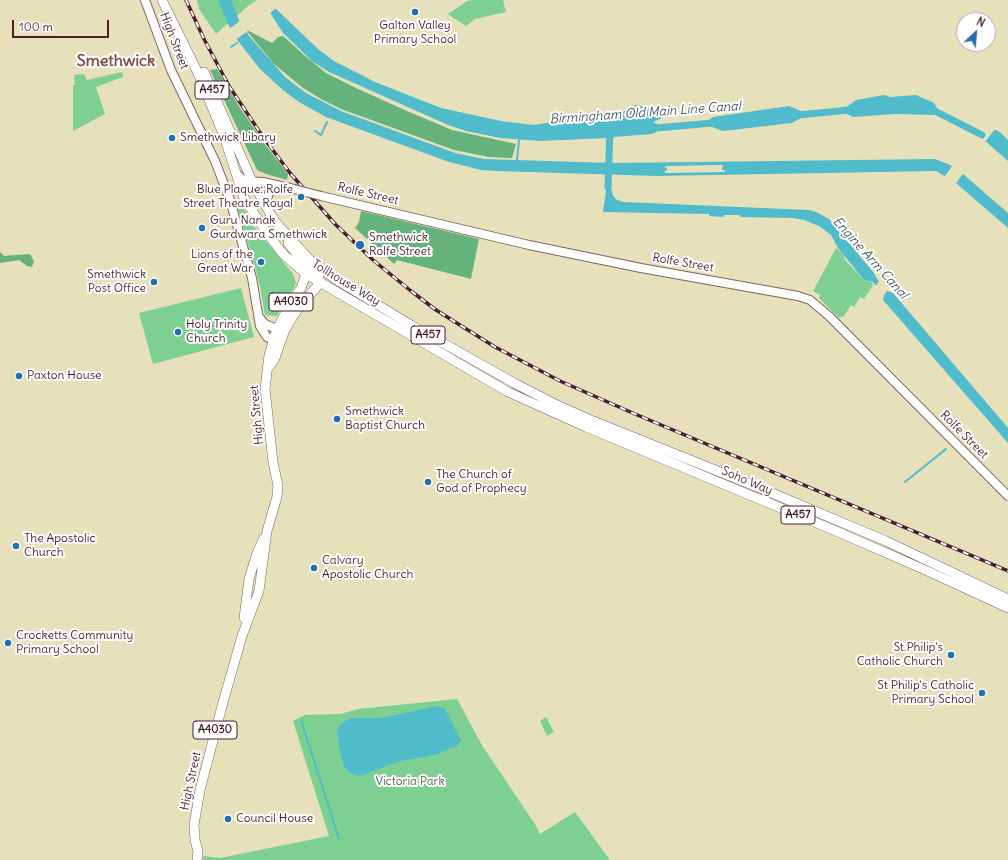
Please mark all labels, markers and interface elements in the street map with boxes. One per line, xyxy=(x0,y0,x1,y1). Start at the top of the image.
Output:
marker: Galton Valley Primary School xyxy=(410,7,420,17)
street label: High Street xyxy=(157,11,191,71)
scale bar xyxy=(14,12,111,38)
north arrow xyxy=(956,12,996,52)
text: N xyxy=(974,14,987,30)
text: 100 m xyxy=(19,19,53,34)
place label: Galton Valley Primary School xyxy=(374,19,456,47)
district label: Smethwick xyxy=(77,51,155,71)
road number: A457 xyxy=(195,81,229,99)
water label: Birmingham Old Main Line Canal xyxy=(549,99,741,127)
place label: Smethwick Libary xyxy=(180,131,276,145)
marker: Smethwick Libary xyxy=(167,133,177,143)
street label: Rolfe Street xyxy=(336,180,400,208)
place label: Blue Plaque: Rolfe Street Theatre Royal xyxy=(183,183,293,211)
marker: Blue Plaque: Rolfe Street Theatre Royal xyxy=(296,192,306,202)
place label: Guru Nanak Gurdwara Smethwick xyxy=(210,214,327,242)
water label: Engine Arm Canal xyxy=(829,214,911,302)
marker: Guru Nanak Gurdwara Smethwick xyxy=(197,223,207,233)
place label: Smethwick Rolfe Street xyxy=(369,231,431,259)
marker: Smethwick Rolfe Street xyxy=(354,239,366,251)
place label: Lions of the Great War xyxy=(191,248,253,276)
street label: Rolfe Street xyxy=(651,251,715,275)
marker: Lions of the Great War xyxy=(256,257,266,267)
street label: Tollhouse Way xyxy=(309,257,383,309)
place label: Smethwick Post Office xyxy=(87,268,146,296)
marker: Smethwick Post Office xyxy=(149,277,159,287)
road number: A4030 xyxy=(269,293,313,311)
place label: Holy Trinity Church xyxy=(186,318,247,346)
road number: A457 xyxy=(411,326,445,344)
marker: Holy Trinity Church xyxy=(173,327,183,337)
place label: Paxton House xyxy=(27,369,102,383)
marker: Paxton House xyxy=(14,371,24,381)
street label: High Street xyxy=(247,385,267,445)
place label: Smethwick Baptist Church xyxy=(345,405,425,433)
street label: Rolfe Street xyxy=(937,408,991,462)
marker: Smethwick Baptist Church xyxy=(332,414,342,424)
street label: Soho Way xyxy=(719,464,775,498)
place label: The Church of God of Prophecy xyxy=(436,468,527,496)
marker: The Church of God of Prophecy xyxy=(423,477,433,487)
road number: A457 xyxy=(781,506,815,524)
place label: The Apostolic Church xyxy=(24,532,96,560)
marker: The Apostolic Church xyxy=(11,541,21,551)
place label: Calvary Apostolic Church xyxy=(322,554,413,582)
marker: Calvary Apostolic Church xyxy=(309,563,319,573)
place label: Crocketts Community Primary School xyxy=(16,629,133,657)
marker: Crocketts Community Primary School xyxy=(3,638,13,648)
place label: St.Philip's Catholic Church xyxy=(857,641,943,669)
marker: St.Philip's Catholic Church xyxy=(946,650,956,660)
place label: St Philip's Catholic Primary School xyxy=(877,679,974,707)
marker: St Philip's Catholic Primary School xyxy=(977,688,987,698)
road number: A4030 xyxy=(193,721,237,739)
street label: High Street xyxy=(178,750,204,812)
park label: Victoria Park xyxy=(375,775,445,789)
place label: Council House xyxy=(236,812,313,826)
marker: Council House xyxy=(223,814,233,824)

